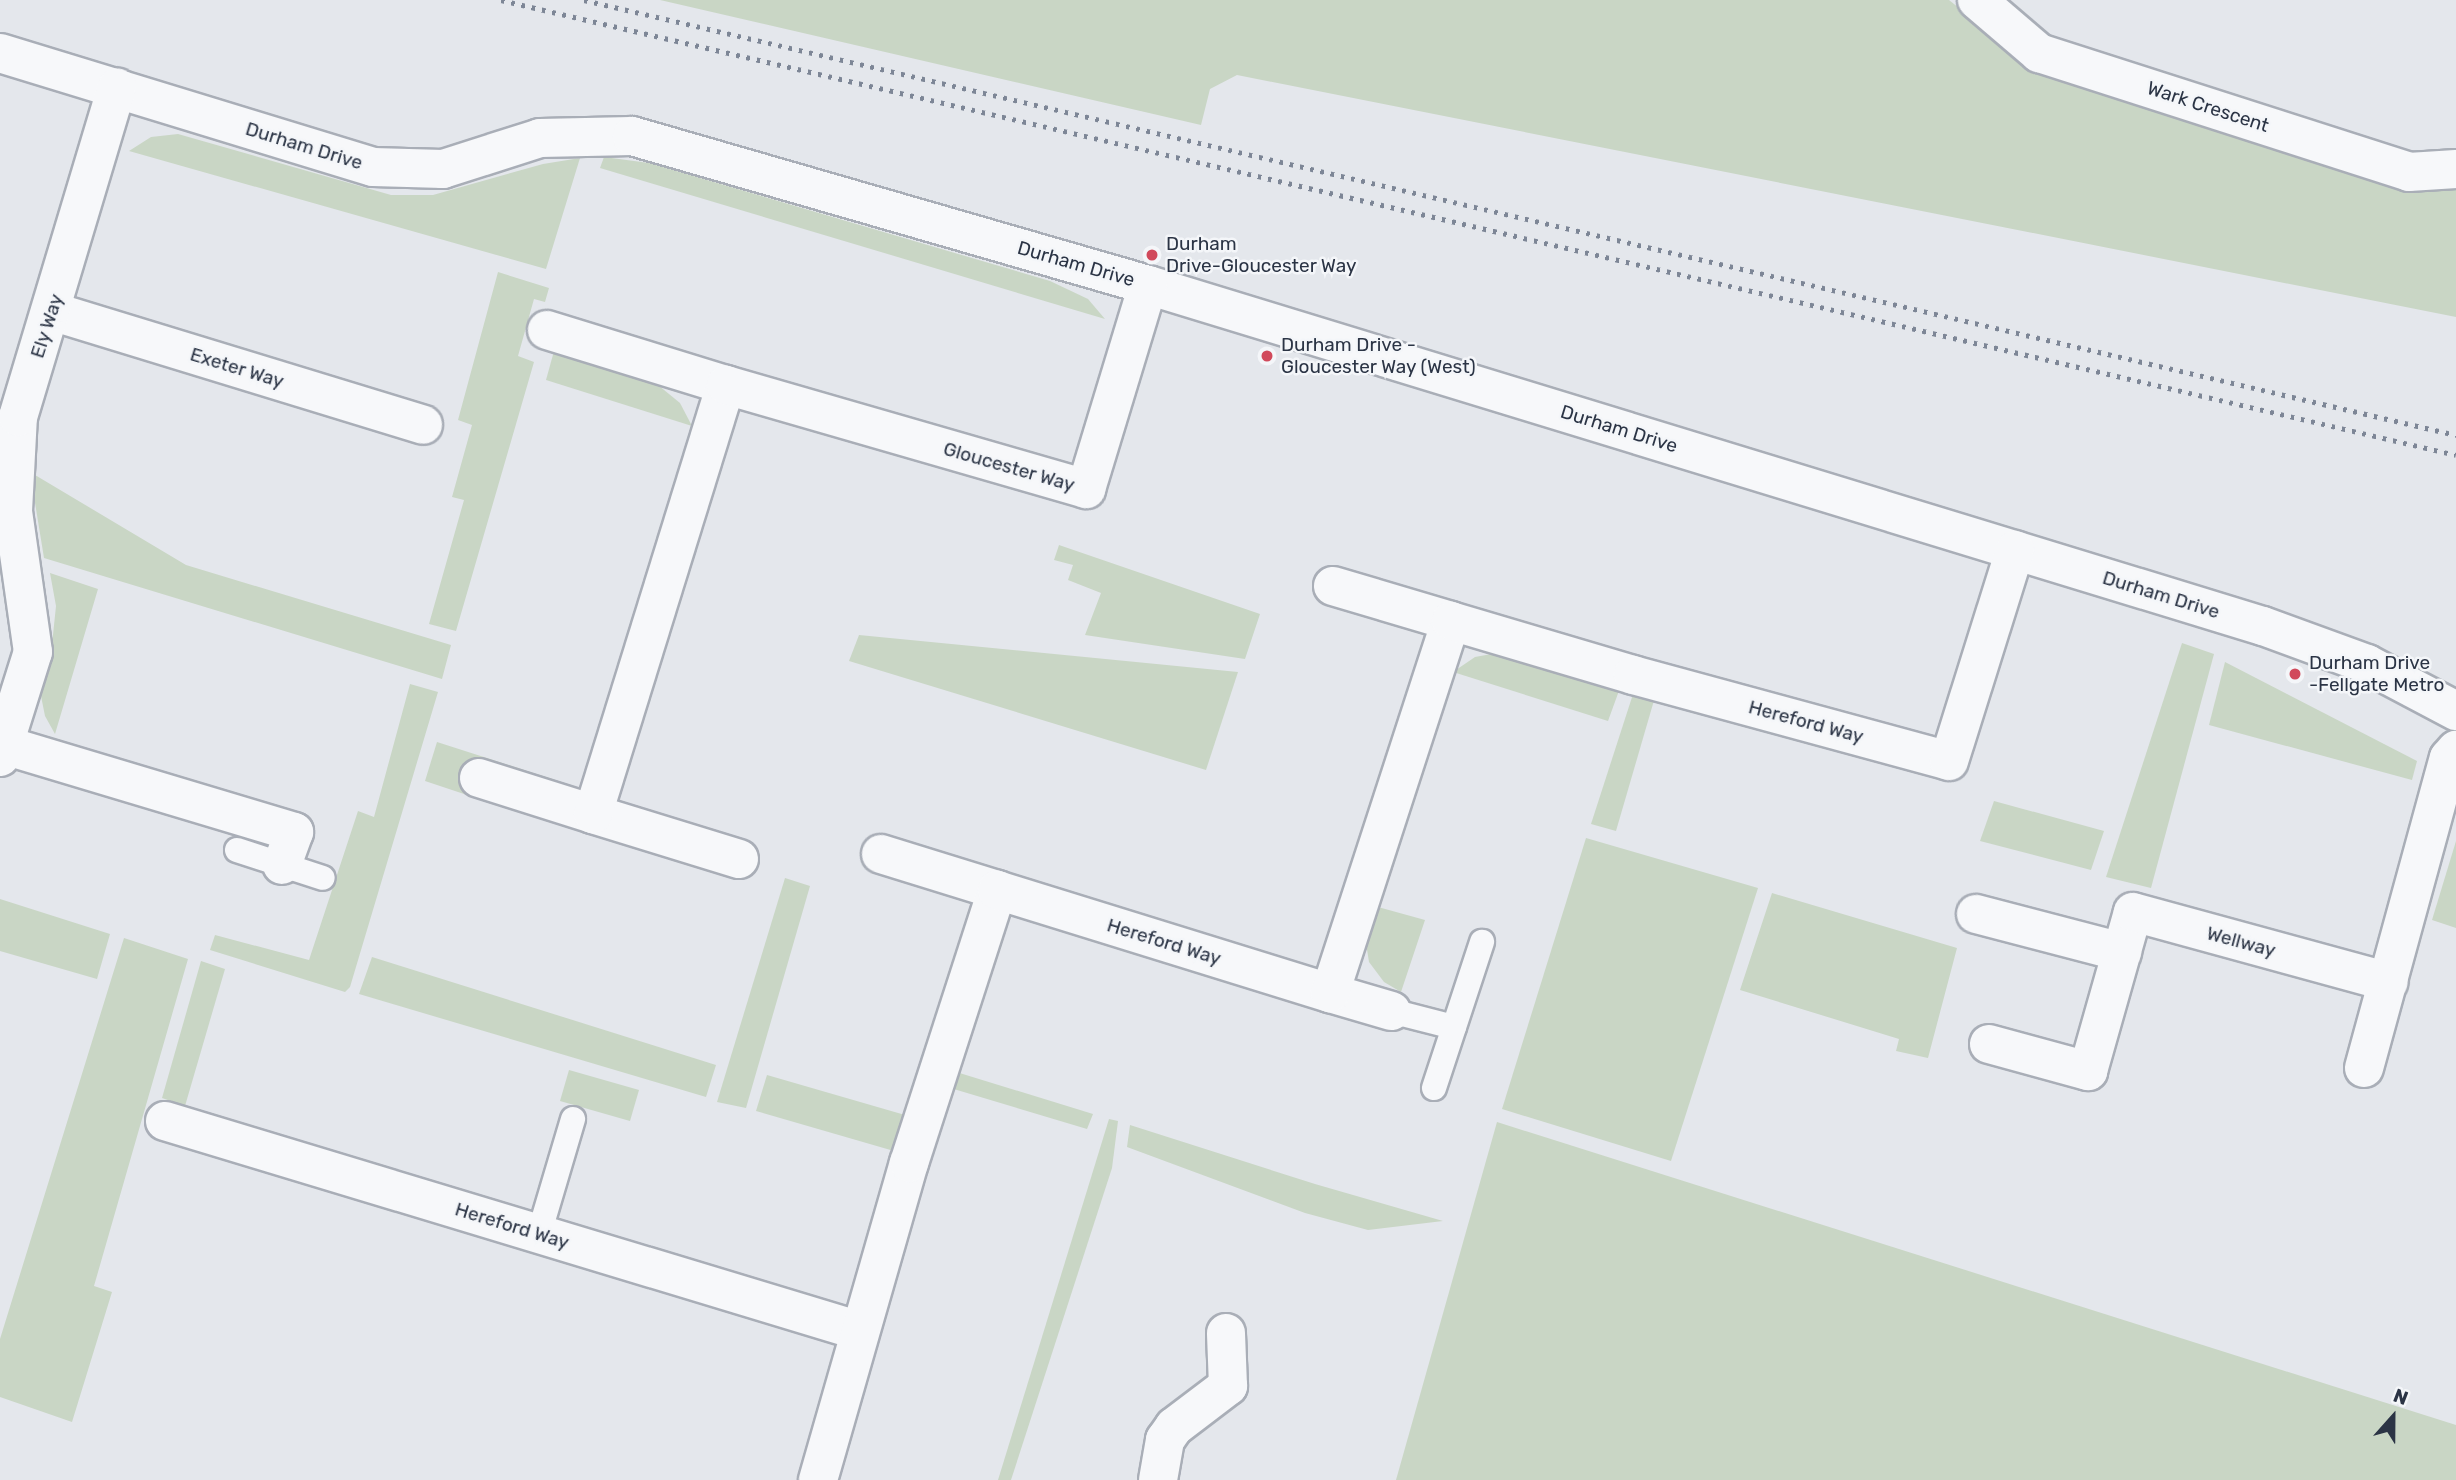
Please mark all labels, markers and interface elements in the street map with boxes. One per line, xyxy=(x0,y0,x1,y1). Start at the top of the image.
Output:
street label: Wark Crescent xyxy=(2144,77,2272,137)
street label: Durham Drive xyxy=(243,117,365,175)
place label: Durham Drive-Gloucester Way xyxy=(1166,233,1357,277)
street label: Durham Drive xyxy=(1015,236,1137,292)
marker: Durham Drive-Gloucester Way xyxy=(1144,247,1160,263)
street label: Ely Way xyxy=(26,291,68,361)
place label: Durham Drive - Gloucester Way (West) xyxy=(1281,334,1477,378)
street label: Exeter Way xyxy=(187,343,287,393)
marker: Durham Drive - Gloucester Way (West) xyxy=(1259,348,1275,364)
street label: Durham Drive xyxy=(1558,400,1680,458)
street label: Gloucester Way xyxy=(940,437,1078,497)
street label: Durham Drive xyxy=(2100,566,2222,624)
place label: Durham Drive -Fellgate Metro xyxy=(2309,652,2444,696)
marker: Durham Drive -Fellgate Metro xyxy=(2287,666,2303,682)
street label: Hereford Way xyxy=(1746,696,1866,748)
street label: Hereford Way xyxy=(1104,914,1224,970)
street label: Wellway xyxy=(2204,922,2278,962)
street label: Hereford Way xyxy=(452,1198,572,1254)
north arrow xyxy=(2358,1382,2428,1452)
text: N xyxy=(2390,1384,2411,1410)

